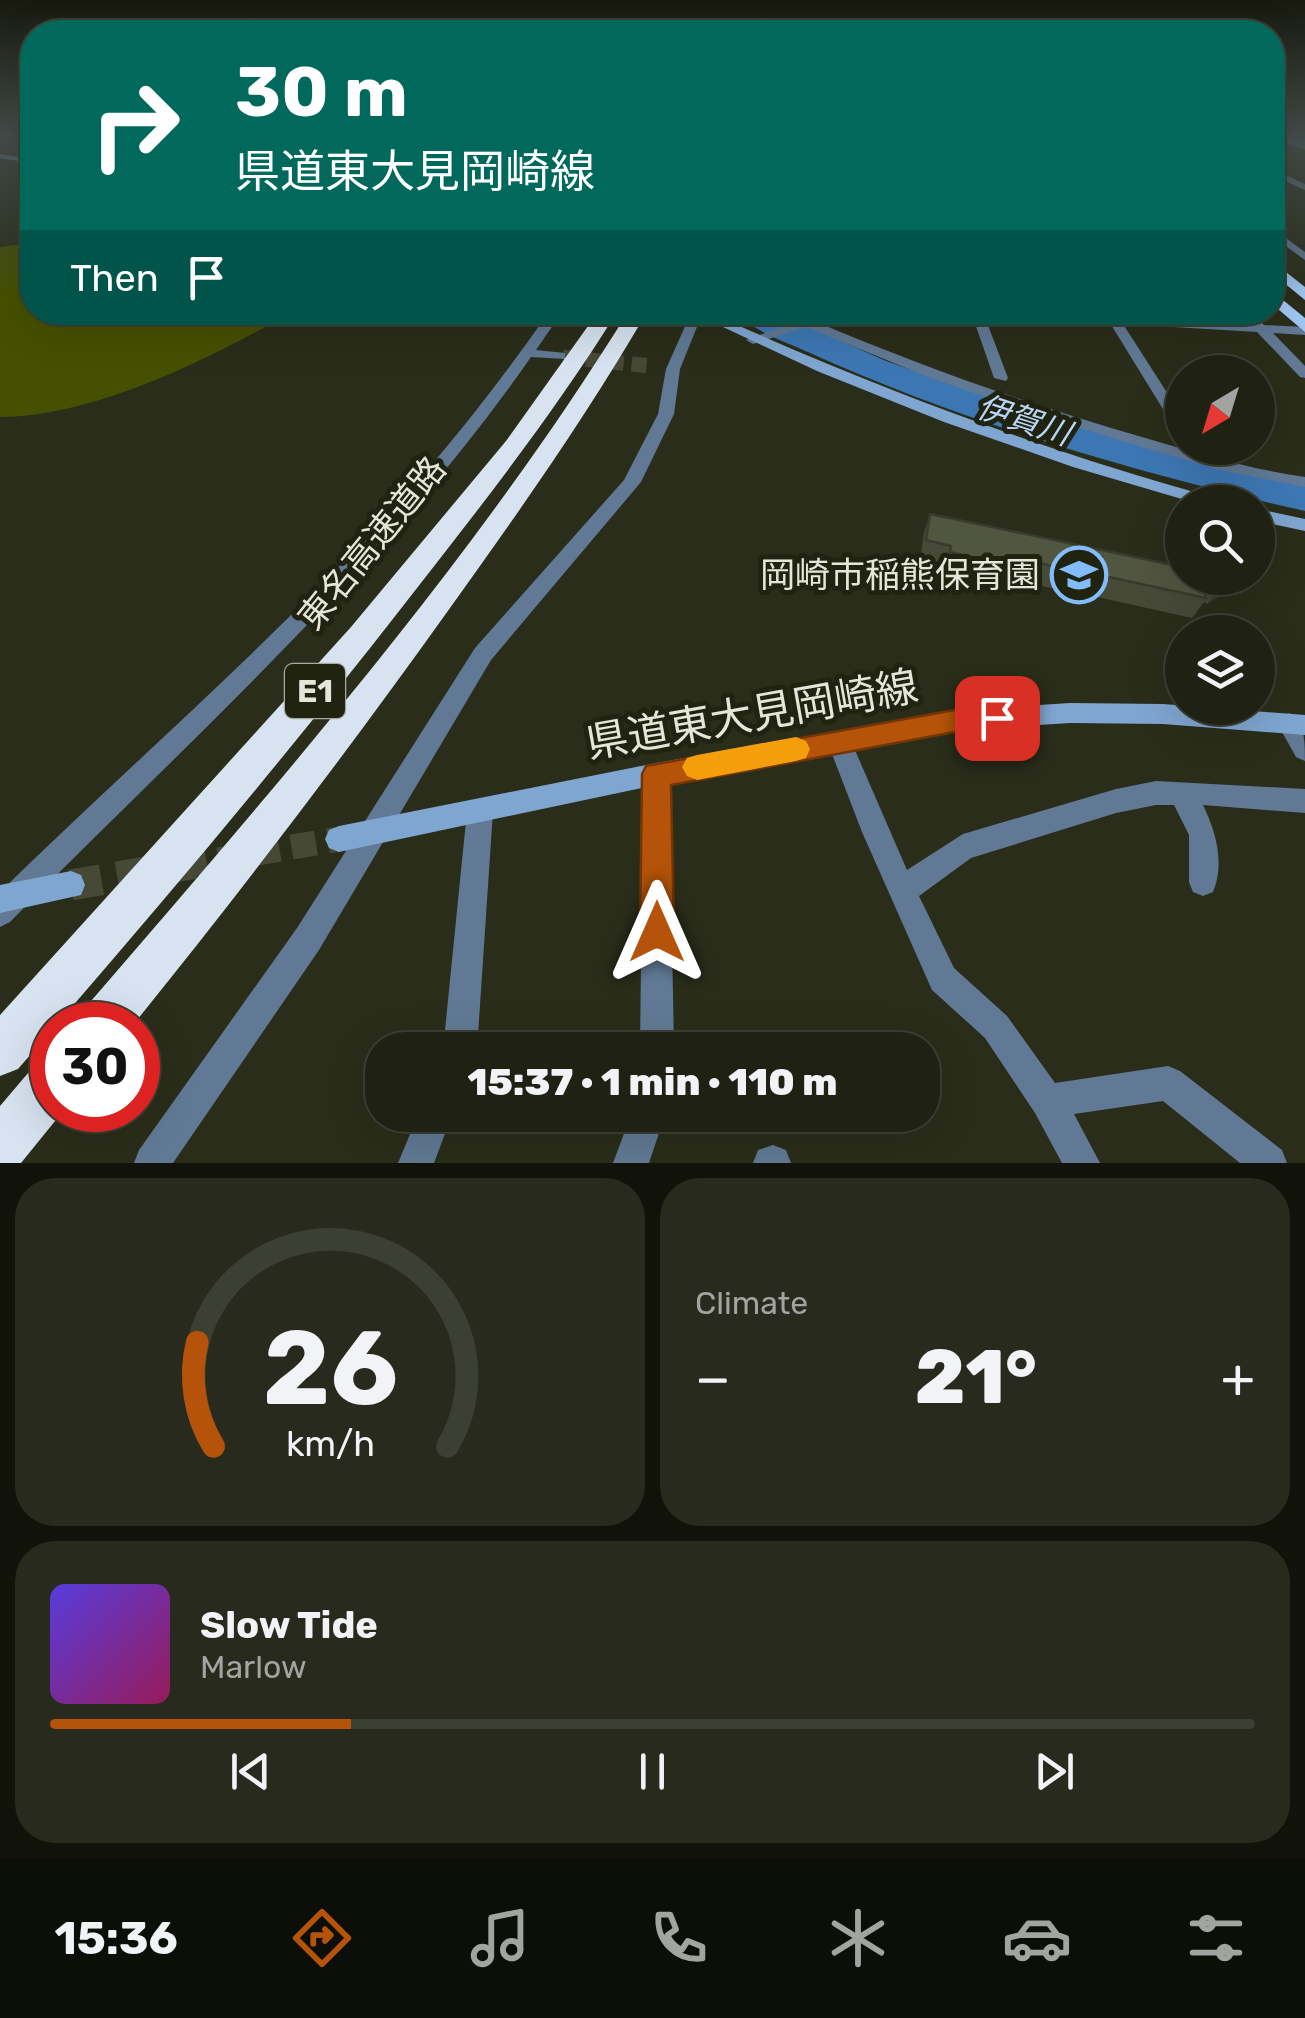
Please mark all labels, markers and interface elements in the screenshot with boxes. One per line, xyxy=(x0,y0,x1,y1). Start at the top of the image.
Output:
text: 30 m xyxy=(235,51,408,134)
icon: right xyxy=(70,60,200,190)
text: 県道東大見岡崎線 xyxy=(235,145,595,198)
icon: arrive xyxy=(179,250,234,305)
text: Then xyxy=(70,255,159,301)
north arrow xyxy=(1165,355,1275,465)
map controls xyxy=(1165,355,1275,725)
water label: 伊賀川 xyxy=(972,387,1078,454)
street label: 東名高速道路 xyxy=(290,448,454,638)
button: search xyxy=(1165,485,1275,595)
school or university icon: 岡崎市稲熊保育園 xyxy=(1049,545,1109,605)
place label: 岡崎市稲熊保育園 xyxy=(760,554,1040,596)
button: layers xyxy=(1165,615,1275,725)
street label: 県道東大見岡崎線 xyxy=(582,661,922,769)
road number: E1 xyxy=(285,664,345,718)
pin xyxy=(955,676,1040,761)
icon: arrive xyxy=(970,691,1025,746)
position arrow xyxy=(605,880,709,984)
speed limit sign: 30 xyxy=(30,1002,160,1132)
text: 15:37 · 1 min · 110 m xyxy=(467,1059,838,1105)
text: Climate xyxy=(695,1284,808,1322)
text: 26 xyxy=(262,1307,398,1430)
text: 21° xyxy=(915,1333,1037,1422)
text: − xyxy=(695,1346,731,1411)
text: + xyxy=(1221,1346,1255,1411)
text: km/h xyxy=(285,1423,375,1465)
text: Slow Tide xyxy=(200,1602,378,1648)
text: Marlow xyxy=(200,1648,307,1686)
icon: previous xyxy=(223,1744,278,1799)
icon: pause xyxy=(625,1744,680,1799)
icon: next xyxy=(1027,1744,1082,1799)
icon: directions xyxy=(287,1903,357,1973)
icon: music xyxy=(465,1903,535,1973)
icon: phone xyxy=(644,1903,714,1973)
icon: climate xyxy=(823,1903,893,1973)
icon: car xyxy=(1002,1903,1072,1973)
icon: filters xyxy=(1181,1903,1251,1973)
text: 15:36 xyxy=(54,1912,178,1965)

